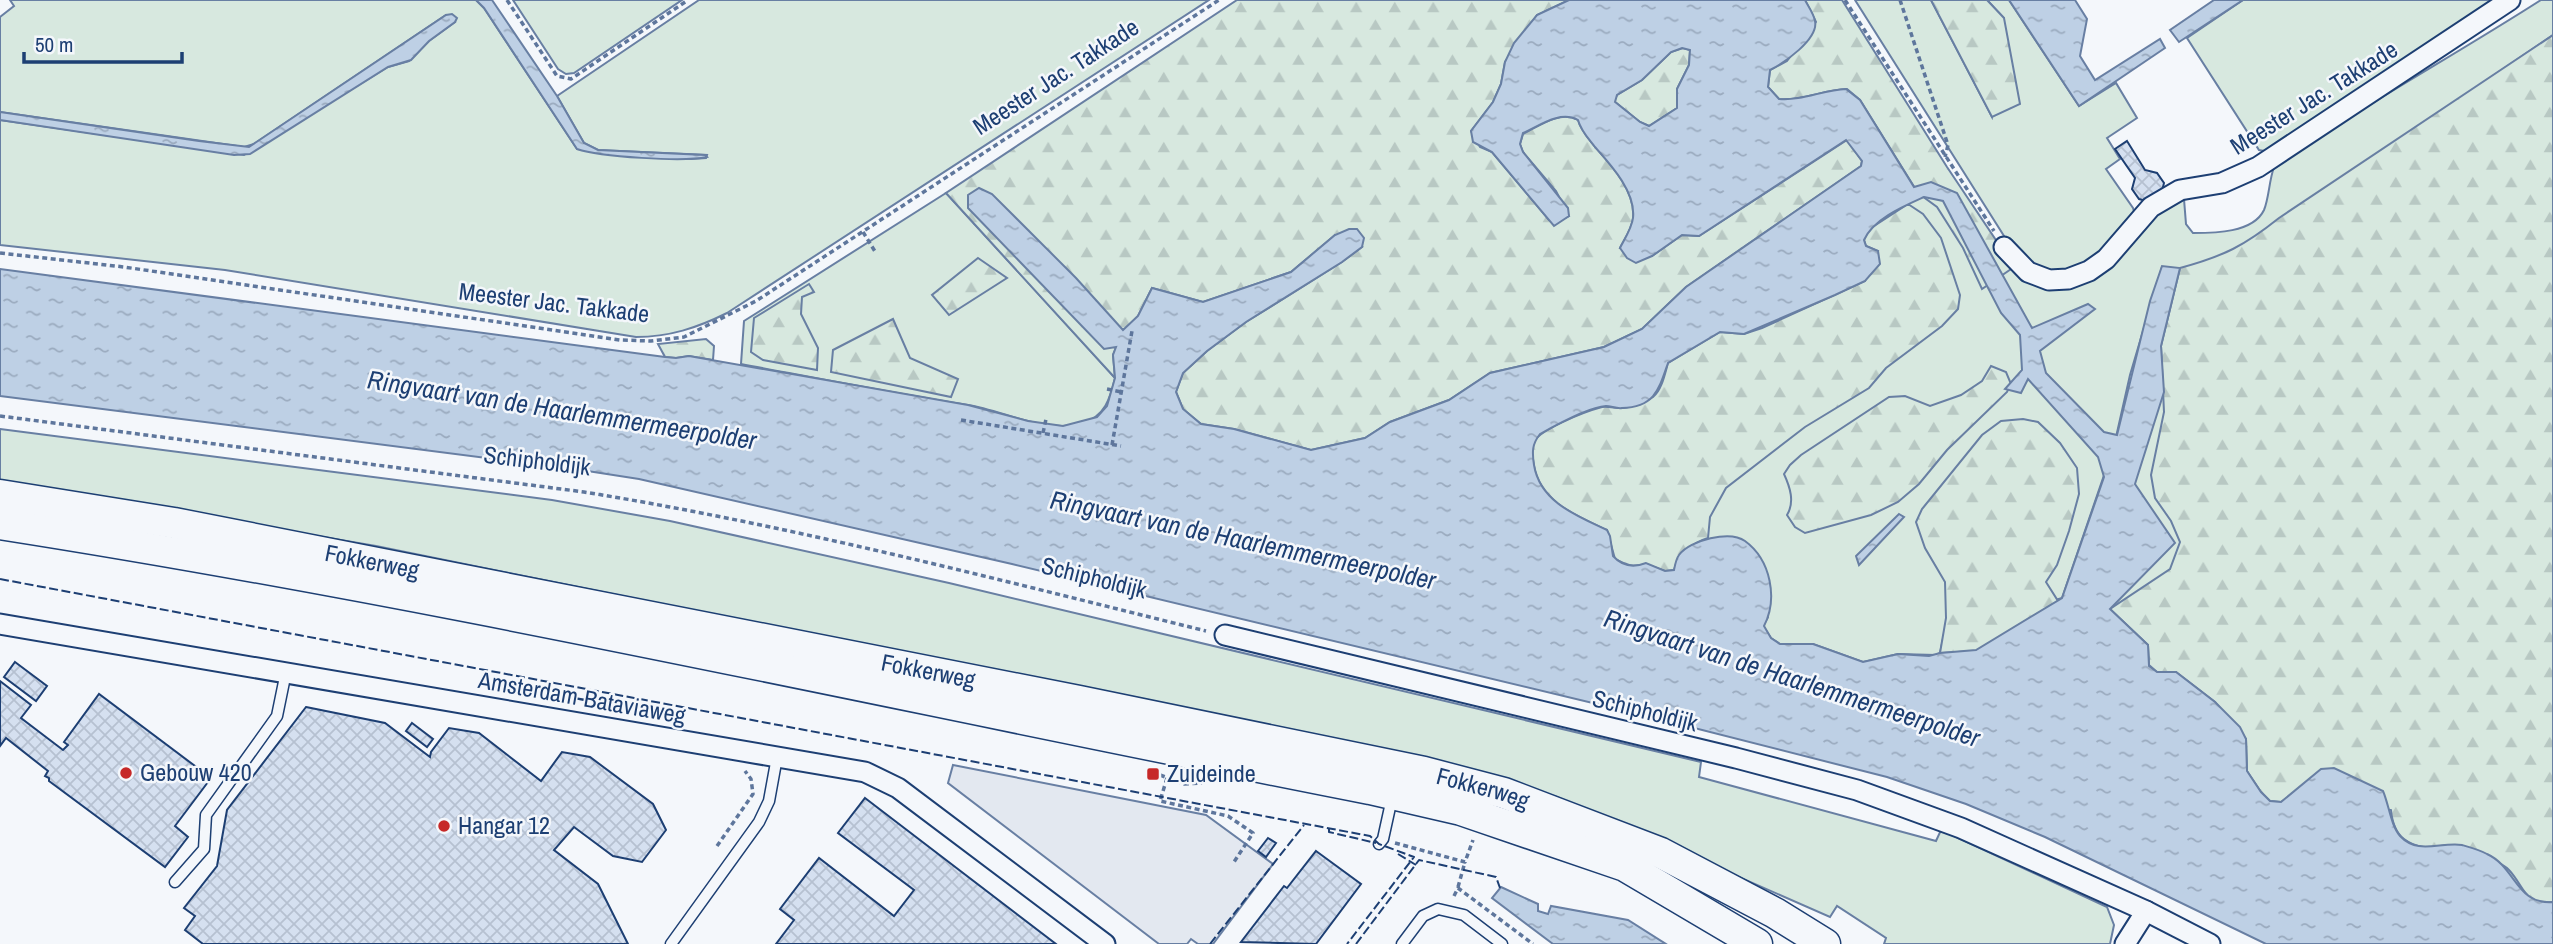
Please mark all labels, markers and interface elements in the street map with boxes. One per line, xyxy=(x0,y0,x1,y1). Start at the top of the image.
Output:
street label: Meester Jac. Takkade xyxy=(966,11,1144,142)
scale bar xyxy=(24,21,182,65)
text: 50 m xyxy=(35,30,73,59)
street label: Meester Jac. Takkade xyxy=(2224,33,2403,161)
street label: Meester Jac. Takkade xyxy=(457,274,651,330)
water label: Ringvaart van de Haarlemmermeerpolder xyxy=(365,361,760,458)
street label: Schipholdijk xyxy=(482,438,592,482)
water label: Ringvaart van de Haarlemmermeerpolder xyxy=(1047,481,1440,598)
street label: Fokkerweg xyxy=(322,536,422,586)
street label: Schipholdijk xyxy=(1038,549,1150,606)
water label: Ringvaart van de Haarlemmermeerpolder xyxy=(1600,600,1985,755)
street label: Fokkerweg xyxy=(879,645,978,695)
street label: Amsterdam-Bataviaweg xyxy=(475,663,688,731)
street label: Schipholdijk xyxy=(1589,682,1701,739)
place label: Gebouw 420 xyxy=(140,756,252,788)
place label: Zuideinde xyxy=(1167,757,1256,789)
street label: Fokkerweg xyxy=(1433,759,1535,816)
marker: Gebouw 420 xyxy=(118,765,134,781)
marker: Zuideinde xyxy=(1145,766,1161,782)
place label: Hangar 12 xyxy=(458,809,550,841)
marker: Hangar 12 xyxy=(436,818,452,834)

